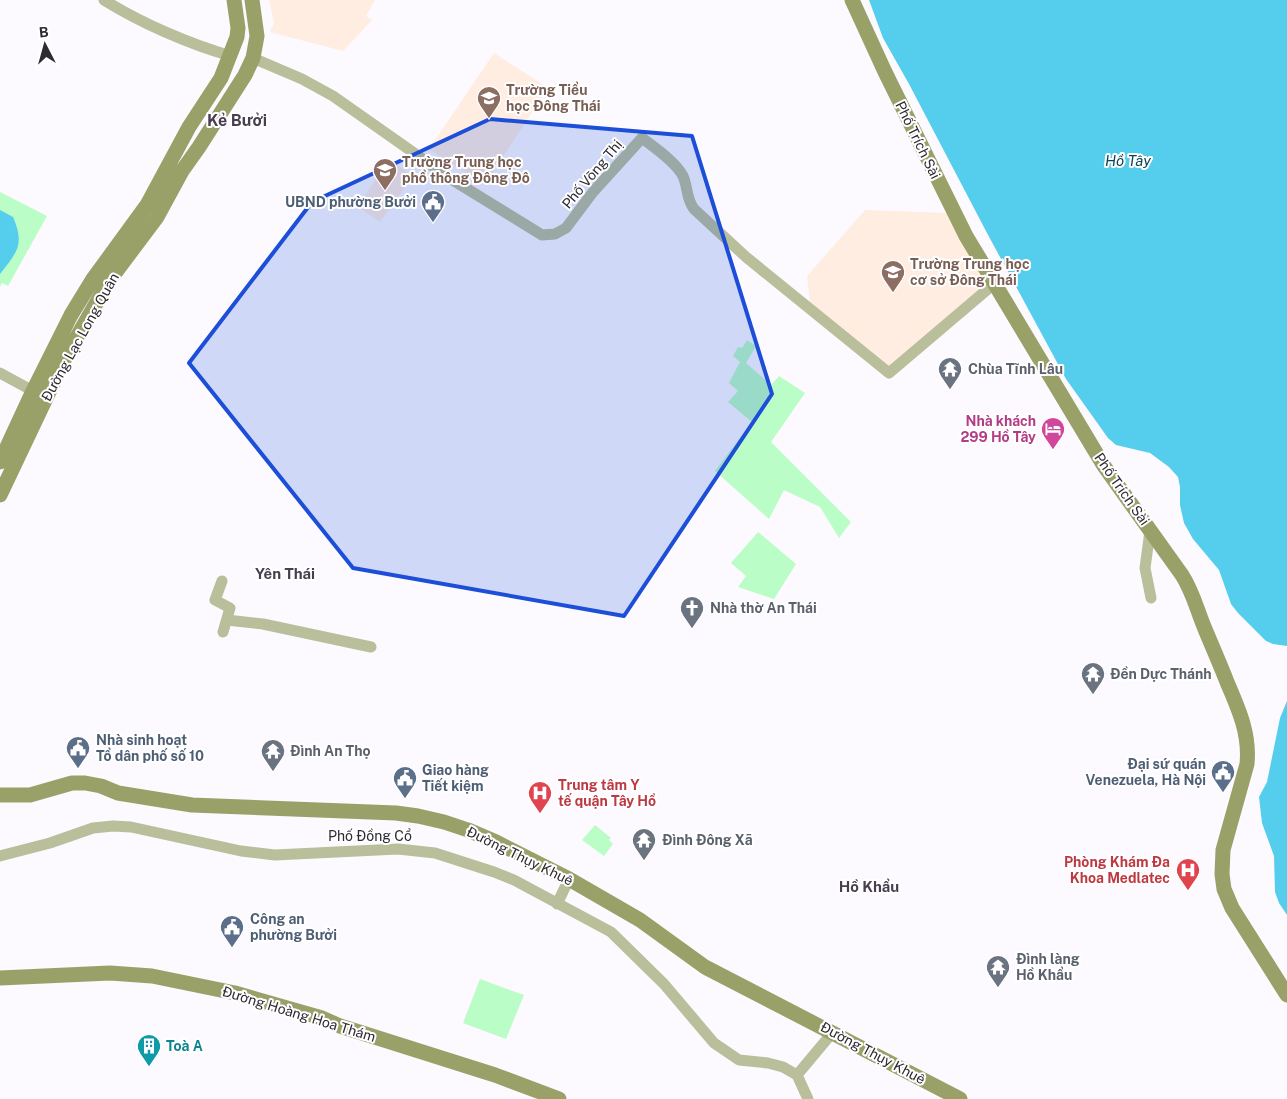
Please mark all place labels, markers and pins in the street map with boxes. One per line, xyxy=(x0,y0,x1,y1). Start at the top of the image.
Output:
place label: Trường Tiểu học Đông Thái xyxy=(506,81,600,114)
school or university icon: Trường Tiểu học Đông Thái xyxy=(476,85,502,119)
place label: Trường Trung học phổ thông Đông Đô xyxy=(402,154,530,186)
school or university icon: Trường Trung học phổ thông Đông Đô xyxy=(372,157,398,191)
public building icon: UBND phường Bưởi xyxy=(420,189,446,223)
place label: UBND phường Bưởi xyxy=(285,194,416,210)
place label: Trường Trung học cơ sở Đông Thái xyxy=(910,256,1030,288)
school or university icon: Trường Trung học cơ sở Đông Thái xyxy=(880,259,906,293)
temple icon: Chùa Tĩnh Lâu xyxy=(937,356,963,390)
place label: Chùa Tĩnh Lâu xyxy=(968,361,1063,377)
place label: Nhà khách 299 Hồ Tây xyxy=(960,413,1036,445)
hotel icon: Nhà khách 299 Hồ Tây xyxy=(1040,416,1066,450)
church icon: Nhà thờ An Thái xyxy=(679,595,705,629)
place label: Nhà thờ An Thái xyxy=(710,600,817,616)
temple icon: Đền Dực Thánh xyxy=(1080,661,1106,695)
place label: Đền Dực Thánh xyxy=(1110,666,1212,682)
place label: Nhà sinh hoạt Tổ dân phố số 10 xyxy=(96,732,204,764)
public building icon: Nhà sinh hoạt Tổ dân phố số 10 xyxy=(65,735,91,769)
temple icon: Đình An Thọ xyxy=(260,738,286,772)
place label: Đình An Thọ xyxy=(290,743,371,759)
place label: Đại sứ quán Venezuela, Hà Nội xyxy=(1086,756,1206,788)
public building icon: Đại sứ quán Venezuela, Hà Nội xyxy=(1210,759,1236,793)
place label: Giao hàng Tiết kiệm xyxy=(422,762,489,794)
public building icon: Giao hàng Tiết kiệm xyxy=(392,765,418,799)
place label: Trung tâm Y tế quận Tây Hồ xyxy=(558,777,656,809)
hospital icon: Trung tâm Y tế quận Tây Hồ xyxy=(527,780,553,814)
temple icon: Đình Đông Xã xyxy=(631,827,657,861)
place label: Đình Đông Xã xyxy=(662,832,753,848)
place label: Phòng Khám Đa Khoa Medlatec xyxy=(1064,854,1170,886)
hospital icon: Phòng Khám Đa Khoa Medlatec xyxy=(1175,857,1201,891)
place label: Công an phường Bưởi xyxy=(250,911,337,943)
public building icon: Công an phường Bưởi xyxy=(219,914,245,948)
place label: Đình làng Hồ Khẩu xyxy=(1016,951,1080,983)
temple icon: Đình làng Hồ Khẩu xyxy=(985,954,1011,988)
building icon: Toà A xyxy=(136,1033,162,1067)
place label: Toà A xyxy=(166,1038,203,1054)

